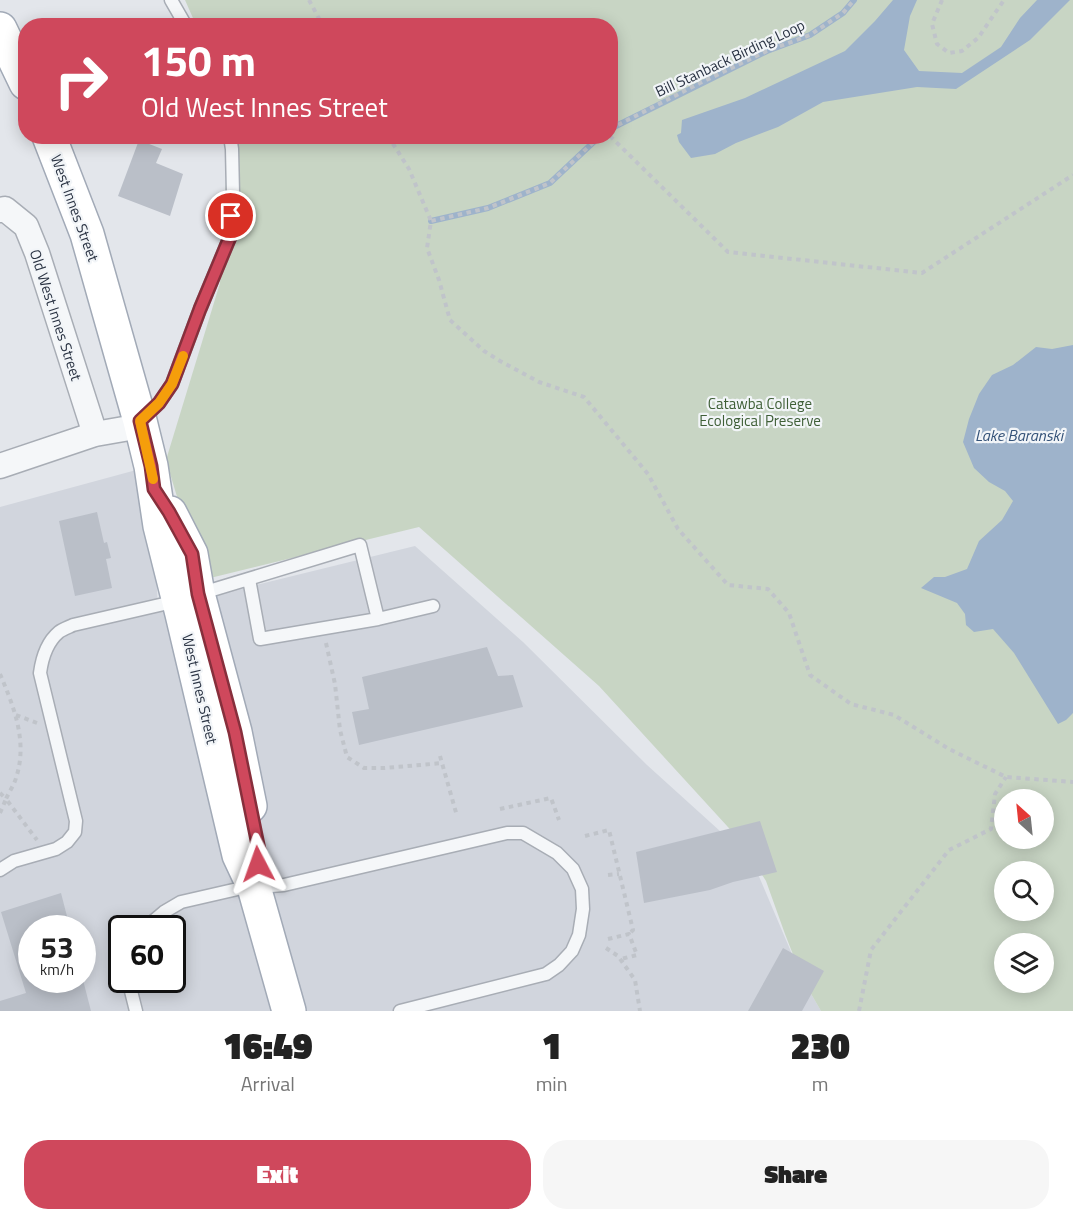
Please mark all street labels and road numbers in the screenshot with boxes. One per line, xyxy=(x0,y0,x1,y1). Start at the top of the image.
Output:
street label: Bill Stanback Birding Loop xyxy=(651,13,809,103)
street label: West Innes Street xyxy=(45,151,105,265)
street label: Old West Innes Street xyxy=(24,246,88,384)
street label: West Innes Street xyxy=(176,632,224,747)

